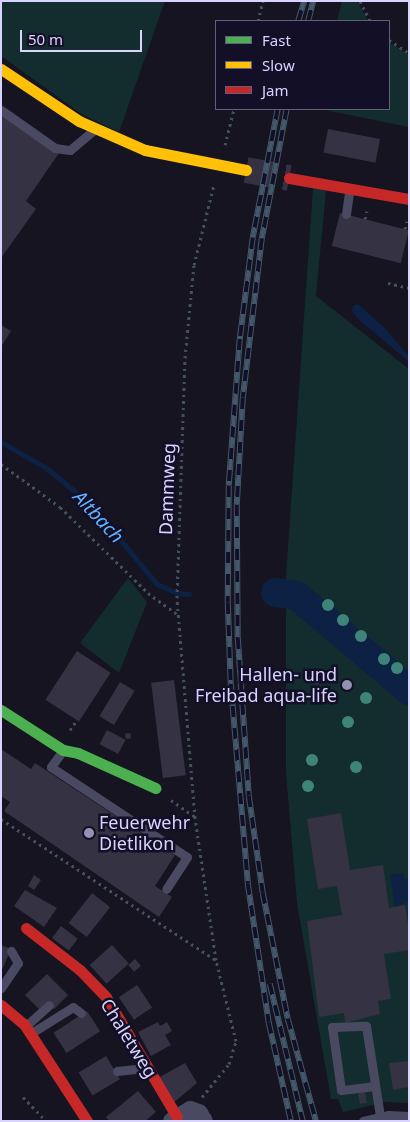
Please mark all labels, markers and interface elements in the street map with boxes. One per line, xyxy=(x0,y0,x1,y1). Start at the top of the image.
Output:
scale bar xyxy=(22,20,145,52)
legend xyxy=(215,20,390,110)
text: 50 m xyxy=(28,29,63,49)
text: Fast xyxy=(262,30,291,50)
text: Slow xyxy=(262,55,295,75)
text: Jam xyxy=(262,80,289,100)
street label: Dammweg xyxy=(155,443,179,535)
water label: Altbach xyxy=(68,486,128,548)
place label: Hallen- und Freibad aqua-life xyxy=(195,664,337,706)
marker: Hallen- und Freibad aqua-life xyxy=(341,679,353,691)
place label: Feuerwehr Dietlikon xyxy=(99,812,190,854)
marker: Feuerwehr Dietlikon xyxy=(83,827,95,839)
street label: Chaletweg xyxy=(96,994,162,1082)

